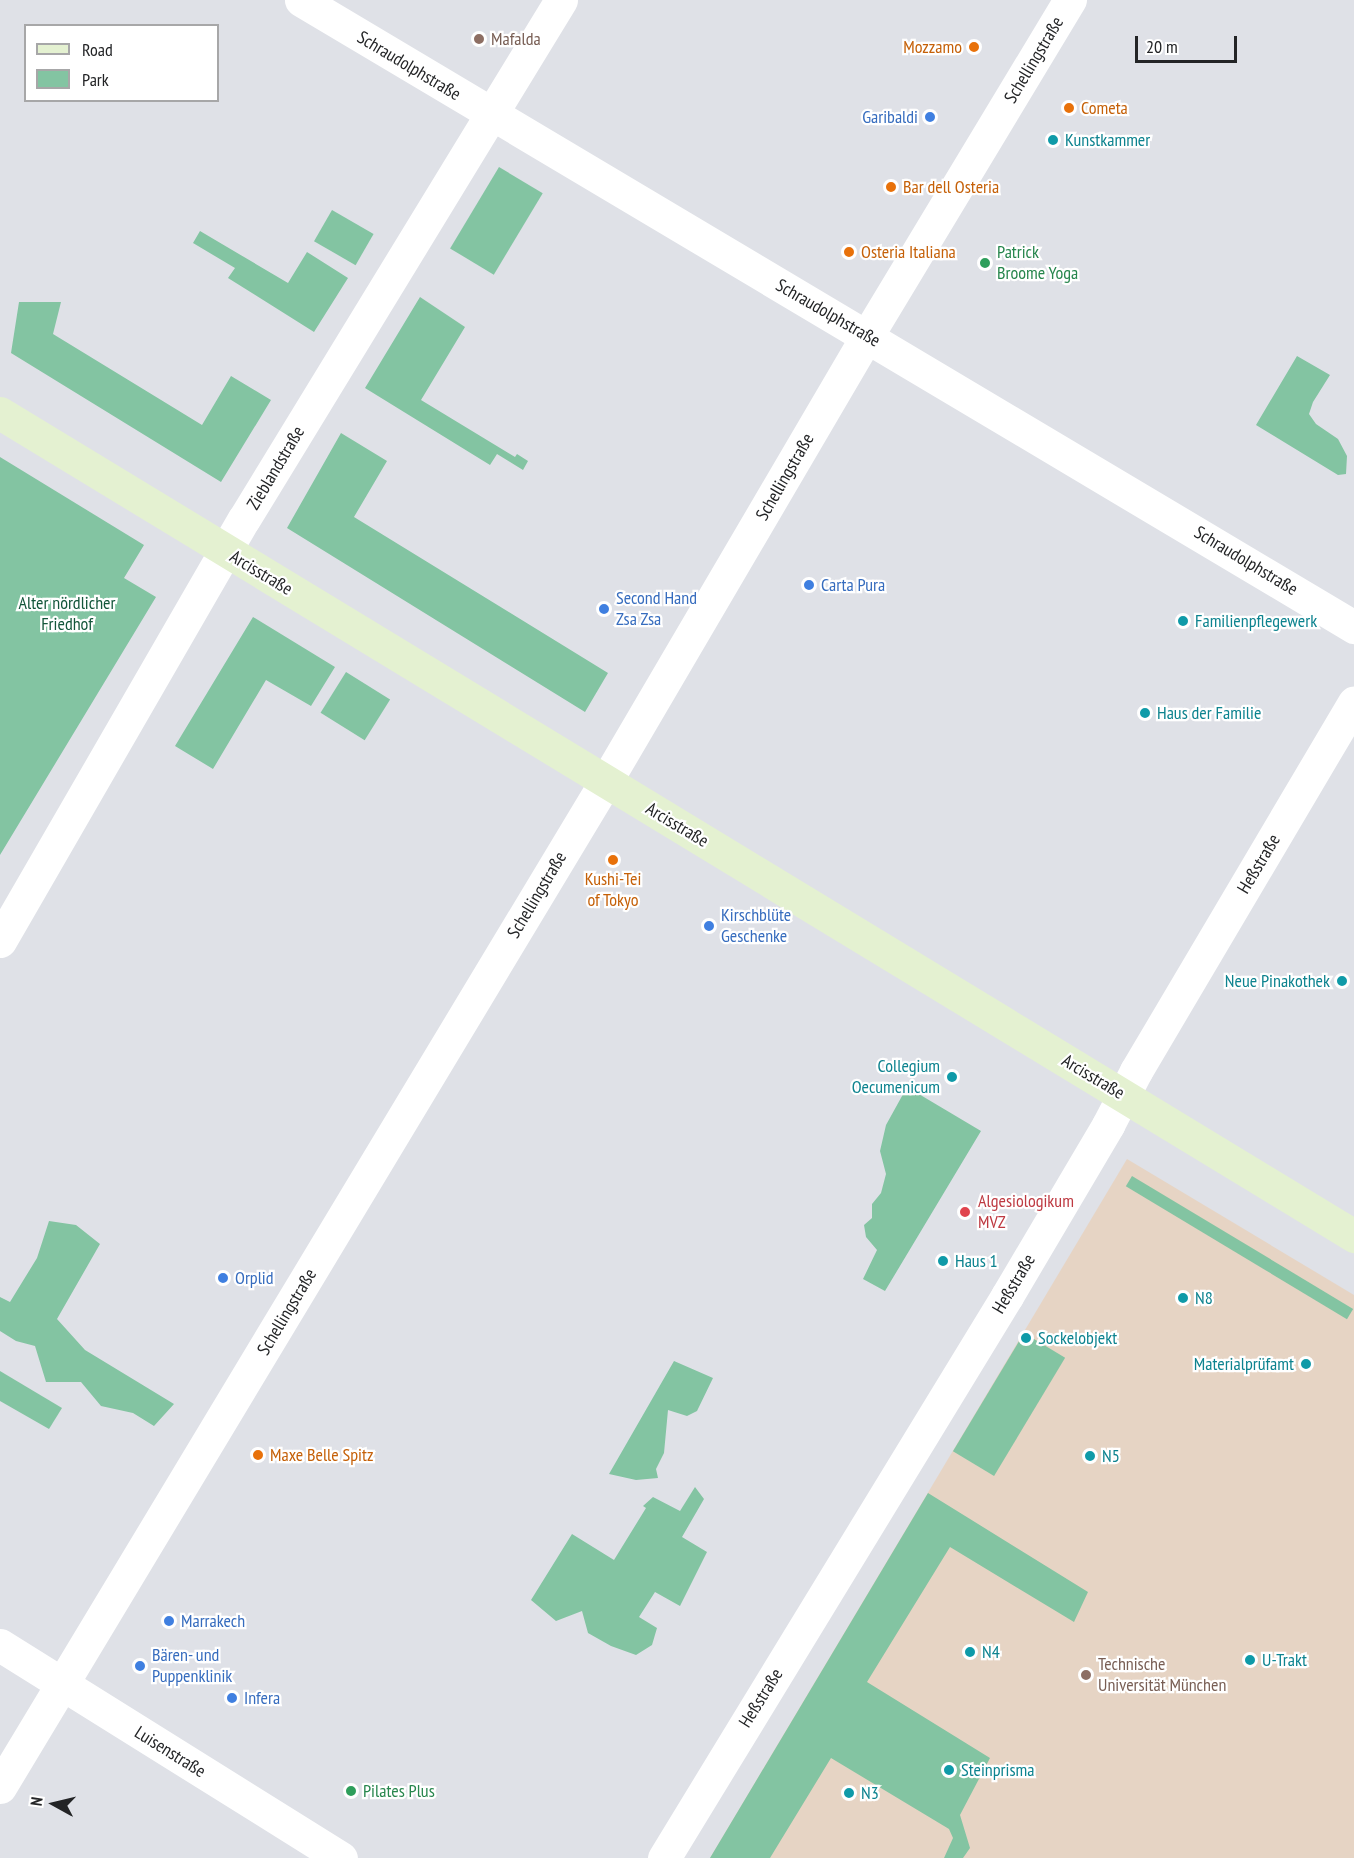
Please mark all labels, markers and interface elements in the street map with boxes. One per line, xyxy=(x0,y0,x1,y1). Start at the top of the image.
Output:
street label: Schellingstraße xyxy=(1000,13,1068,107)
legend xyxy=(24,24,219,102)
scale bar xyxy=(1138,24,1240,62)
street label: Schraudolphstraße xyxy=(353,27,465,105)
place label: Mafalda xyxy=(491,28,541,50)
marker: Mafalda xyxy=(472,32,486,46)
text: 20 m xyxy=(1146,35,1178,58)
place label: Mozzamo xyxy=(903,36,962,58)
text: Road xyxy=(82,38,113,61)
marker: Mozzamo xyxy=(967,40,981,54)
text: Park xyxy=(82,68,109,91)
place label: Cometa xyxy=(1081,97,1128,119)
marker: Cometa xyxy=(1062,101,1076,115)
place label: Garibaldi xyxy=(862,106,918,128)
marker: Garibaldi xyxy=(923,110,937,124)
place label: Kunstkammer xyxy=(1065,129,1150,151)
marker: Kunstkammer xyxy=(1046,133,1060,147)
place label: Bar dell Osteria xyxy=(903,176,999,198)
marker: Bar dell Osteria xyxy=(884,180,898,194)
place label: Osteria Italiana xyxy=(861,241,956,263)
place label: Patrick Broome Yoga xyxy=(997,242,1079,284)
marker: Osteria Italiana xyxy=(842,245,856,259)
marker: Patrick Broome Yoga xyxy=(978,256,992,270)
street label: Schraudolphstraße xyxy=(772,274,884,352)
street label: Zieblandstraße xyxy=(243,422,309,514)
street label: Schellingstraße xyxy=(751,430,819,524)
street label: Schraudolphstraße xyxy=(1190,522,1302,600)
street label: Arcisstraße xyxy=(226,546,296,600)
place label: Carta Pura xyxy=(821,574,885,596)
marker: Carta Pura xyxy=(802,578,816,592)
place label: Second Hand Zsa Zsa xyxy=(616,588,697,630)
park label: Alter nördlicher Friedhof xyxy=(19,593,115,636)
marker: Second Hand Zsa Zsa xyxy=(597,602,611,616)
place label: Familienpflegewerk xyxy=(1195,610,1317,632)
marker: Familienpflegewerk xyxy=(1176,614,1190,628)
place label: Haus der Familie xyxy=(1157,702,1261,724)
marker: Haus der Familie xyxy=(1138,706,1152,720)
street label: Arcisstraße xyxy=(642,798,712,852)
street label: Heßstraße xyxy=(1233,830,1285,898)
street label: Schellingstraße xyxy=(503,848,571,942)
marker: Kushi-Tei of Tokyo xyxy=(606,853,620,867)
place label: Kushi-Tei of Tokyo xyxy=(585,869,641,912)
place label: Kirschblüte Geschenke xyxy=(721,905,791,948)
marker: Kirschblüte Geschenke xyxy=(702,919,716,933)
place label: Neue Pinakothek xyxy=(1225,970,1330,992)
marker: Neue Pinakothek xyxy=(1335,974,1349,988)
street label: Arcisstraße xyxy=(1058,1050,1128,1104)
place label: Collegium Oecumenicum xyxy=(852,1056,940,1098)
marker: Collegium Oecumenicum xyxy=(945,1070,959,1084)
place label: Algesiologikum MVZ xyxy=(978,1191,1074,1234)
marker: Algesiologikum MVZ xyxy=(956,1203,974,1221)
place label: Haus 1 xyxy=(955,1250,998,1272)
street label: Heßstraße xyxy=(988,1250,1040,1318)
marker: Haus 1 xyxy=(936,1254,950,1268)
street label: Schellingstraße xyxy=(253,1265,321,1359)
place label: Orplid xyxy=(235,1267,274,1289)
marker: Orplid xyxy=(216,1271,230,1285)
place label: N8 xyxy=(1195,1287,1213,1309)
marker: N8 xyxy=(1176,1291,1190,1305)
place label: Sockelobjekt xyxy=(1038,1327,1117,1349)
marker: Sockelobjekt xyxy=(1019,1331,1033,1345)
place label: Materialprüfamt xyxy=(1194,1353,1294,1375)
marker: Materialprüfamt xyxy=(1299,1357,1313,1371)
place label: Maxe Belle Spitz xyxy=(270,1444,373,1466)
place label: N5 xyxy=(1102,1445,1120,1467)
marker: Maxe Belle Spitz xyxy=(251,1448,265,1462)
marker: N5 xyxy=(1083,1449,1097,1463)
place label: Marrakech xyxy=(181,1610,245,1632)
marker: Marrakech xyxy=(162,1614,176,1628)
place label: N4 xyxy=(982,1641,1000,1663)
place label: Bären- und Puppenklinik xyxy=(152,1645,232,1688)
marker: N4 xyxy=(963,1645,977,1659)
place label: U-Trakt xyxy=(1262,1649,1307,1671)
marker: U-Trakt xyxy=(1243,1653,1257,1667)
place label: Technische Universität München xyxy=(1098,1654,1226,1696)
marker: Bären- und Puppenklinik xyxy=(133,1659,147,1673)
street label: Heßstraße xyxy=(735,1665,787,1731)
marker: Technische Universität München xyxy=(1079,1668,1093,1682)
place label: Infera xyxy=(244,1687,280,1709)
marker: Infera xyxy=(225,1691,239,1705)
street label: Luisenstraße xyxy=(130,1722,210,1782)
place label: Steinprisma xyxy=(961,1759,1034,1781)
marker: Steinprisma xyxy=(942,1763,956,1777)
north arrow xyxy=(24,1774,84,1834)
place label: Pilates Plus xyxy=(363,1780,435,1802)
place label: N3 xyxy=(861,1782,879,1804)
marker: Pilates Plus xyxy=(344,1784,358,1798)
marker: N3 xyxy=(842,1786,856,1800)
text: N xyxy=(26,1796,47,1807)

